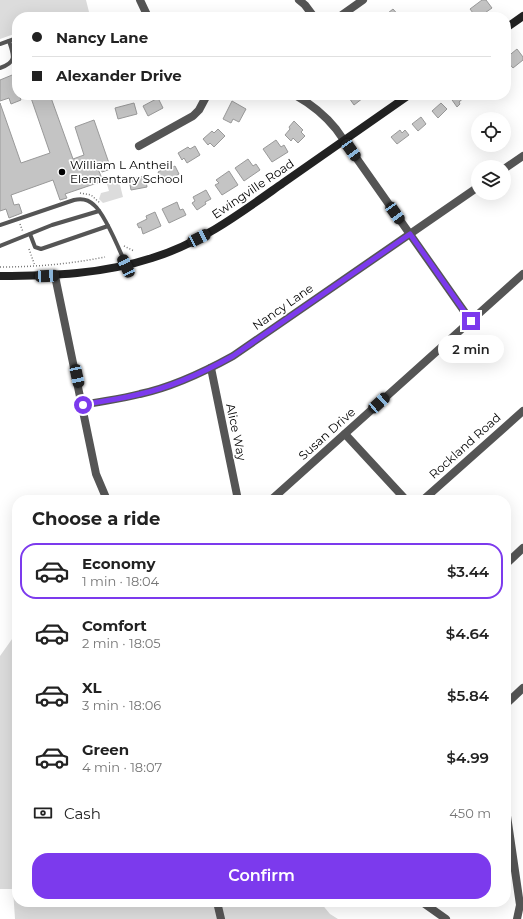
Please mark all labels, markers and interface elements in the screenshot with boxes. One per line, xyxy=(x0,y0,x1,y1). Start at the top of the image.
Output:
text: Nancy Lane xyxy=(56,28,148,47)
text: Alexander Drive xyxy=(56,66,182,85)
map controls xyxy=(471,112,511,200)
button: locate xyxy=(471,112,511,152)
car xyxy=(339,137,363,163)
street label: Ewingville Road xyxy=(209,156,297,222)
place label: William L Antheil Elementary School xyxy=(70,157,183,186)
button: layers xyxy=(471,160,511,200)
marker: William L Antheil Elementary School xyxy=(57,167,67,177)
car xyxy=(383,200,407,226)
car xyxy=(186,227,212,249)
car xyxy=(115,253,137,279)
car xyxy=(35,269,59,283)
street label: Nancy Lane xyxy=(249,280,316,333)
route end xyxy=(462,312,480,330)
callout: 2 min xyxy=(438,335,504,363)
text: 2 min xyxy=(452,341,490,357)
car xyxy=(69,363,85,389)
car xyxy=(366,391,392,415)
route start xyxy=(74,396,92,414)
street label: Alice Way xyxy=(223,402,250,462)
street label: Susan Drive xyxy=(295,404,358,463)
street label: Rockland Road xyxy=(426,410,504,482)
text: Choose a ride xyxy=(32,508,160,530)
icon: car xyxy=(34,553,70,589)
text: Economy xyxy=(82,554,155,573)
text: $3.44 xyxy=(447,562,489,581)
text: 1 min · 18:04 xyxy=(82,573,159,589)
icon: car xyxy=(34,615,70,651)
text: Comfort xyxy=(82,616,147,635)
text: $4.64 xyxy=(446,624,489,643)
text: 2 min · 18:05 xyxy=(82,635,161,651)
icon: car xyxy=(34,677,70,713)
text: XL xyxy=(82,678,101,697)
text: $5.84 xyxy=(447,686,489,705)
text: 3 min · 18:06 xyxy=(82,697,161,713)
icon: car xyxy=(34,739,70,775)
text: Green xyxy=(82,740,129,759)
text: $4.99 xyxy=(446,748,489,767)
text: 4 min · 18:07 xyxy=(82,759,162,775)
icon: cash xyxy=(32,802,54,824)
text: Cash xyxy=(64,804,101,823)
text: 450 m xyxy=(449,805,491,821)
button: Confirm xyxy=(32,853,491,899)

